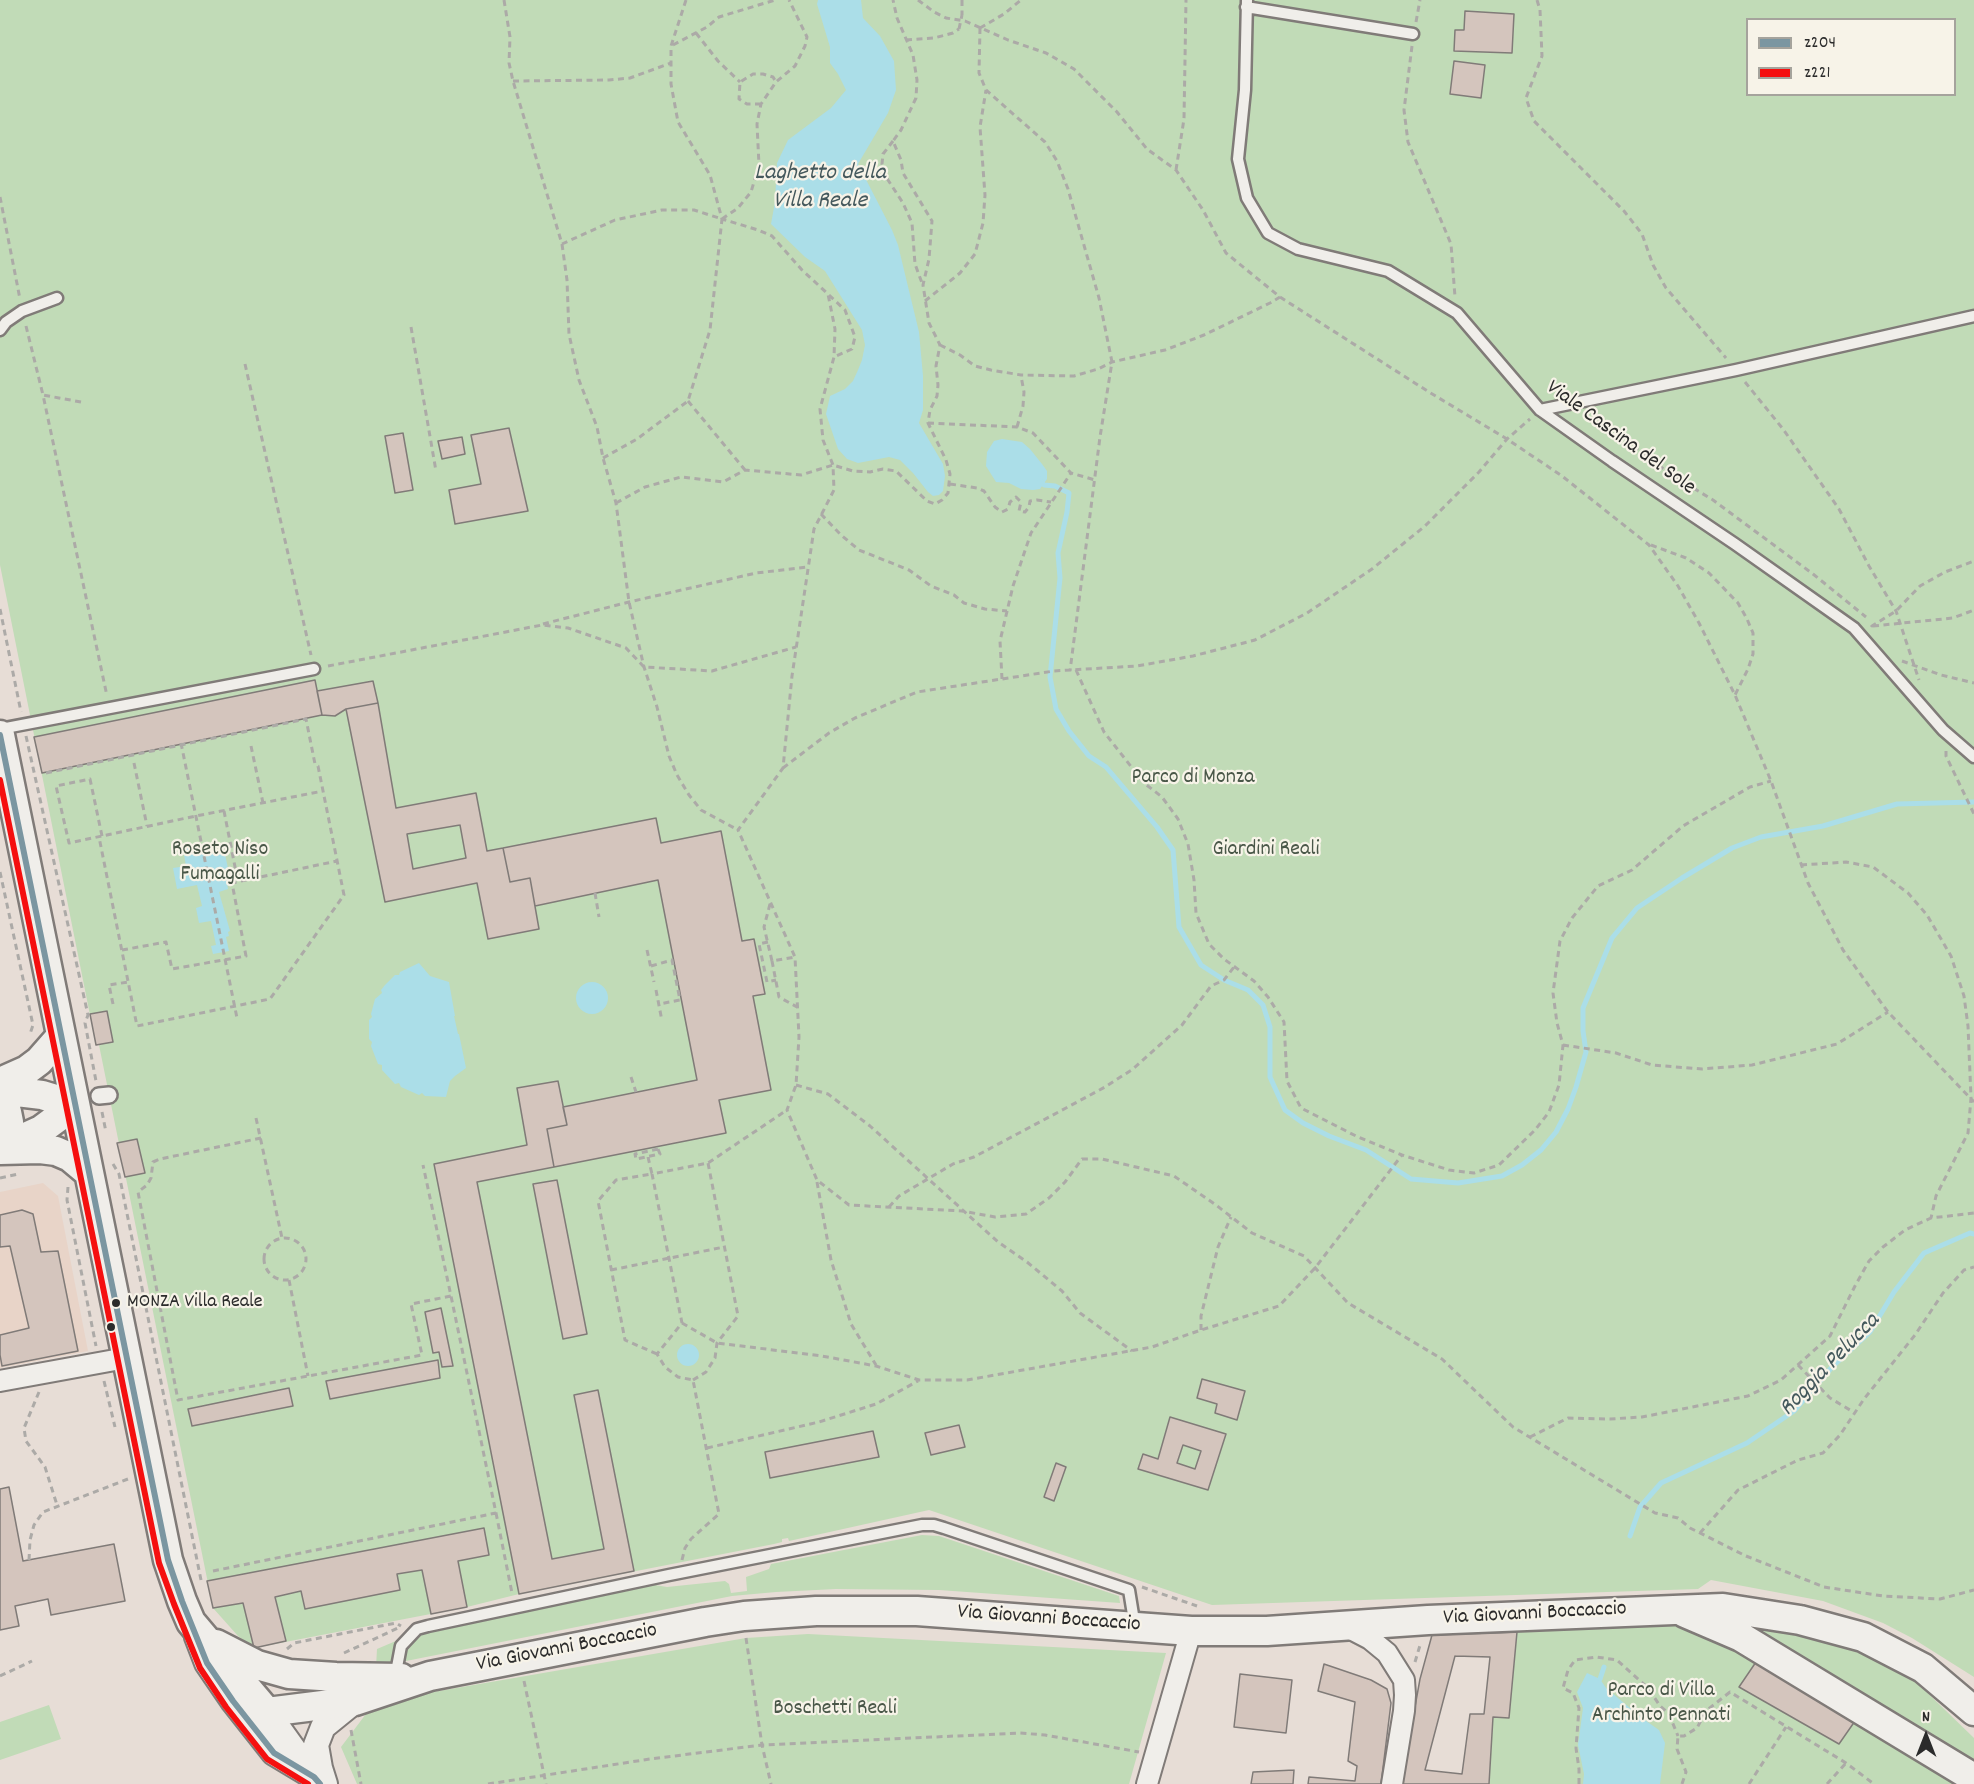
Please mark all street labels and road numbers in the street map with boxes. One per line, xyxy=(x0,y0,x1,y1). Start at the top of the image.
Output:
street label: Viale Cascina del Sole xyxy=(1540,376,1700,502)
street label: Via Giovanni Boccaccio xyxy=(1443,1597,1627,1633)
street label: Via Giovanni Boccaccio xyxy=(957,1600,1141,1640)
street label: Via Giovanni Boccaccio xyxy=(474,1619,660,1679)

